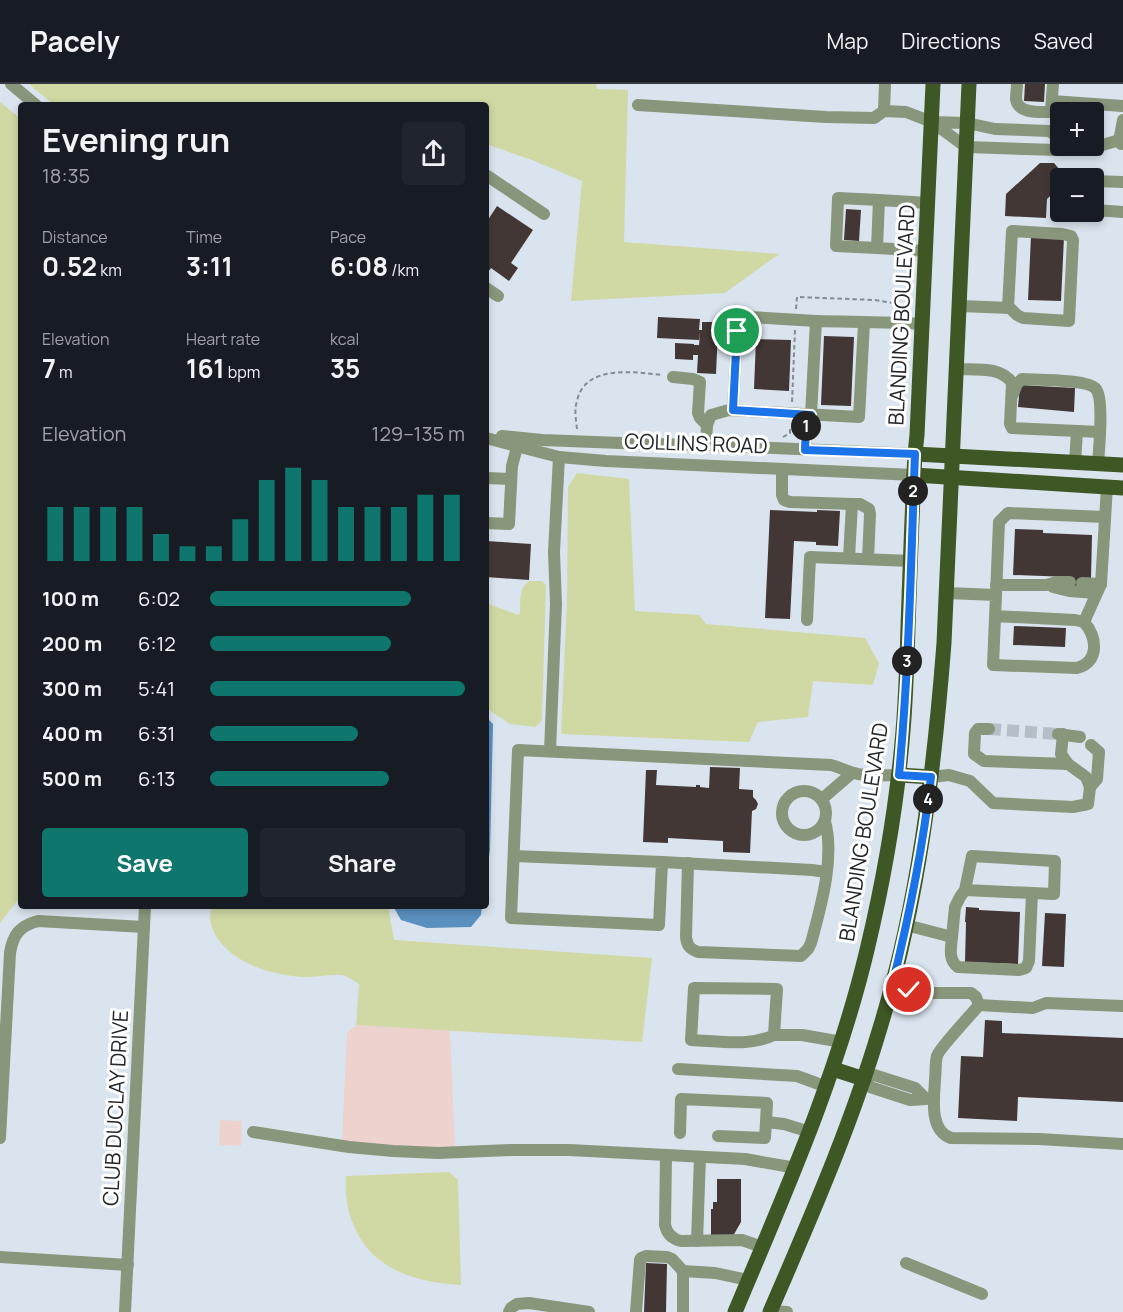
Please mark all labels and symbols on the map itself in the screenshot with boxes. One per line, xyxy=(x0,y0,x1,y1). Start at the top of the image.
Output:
street label: BLANDING BOULEVARD xyxy=(881,204,921,426)
pin xyxy=(711,305,762,356)
pin: 1 xyxy=(791,411,821,441)
street label: COLLINS ROAD xyxy=(624,427,768,459)
pin: 2 xyxy=(898,476,928,506)
pin: 3 xyxy=(892,646,922,676)
street label: BLANDING BOULEVARD xyxy=(832,721,894,943)
pin: 4 xyxy=(913,784,943,814)
pin xyxy=(883,964,934,1015)
street label: CLUB DUCLAY DRIVE xyxy=(96,1009,134,1207)

